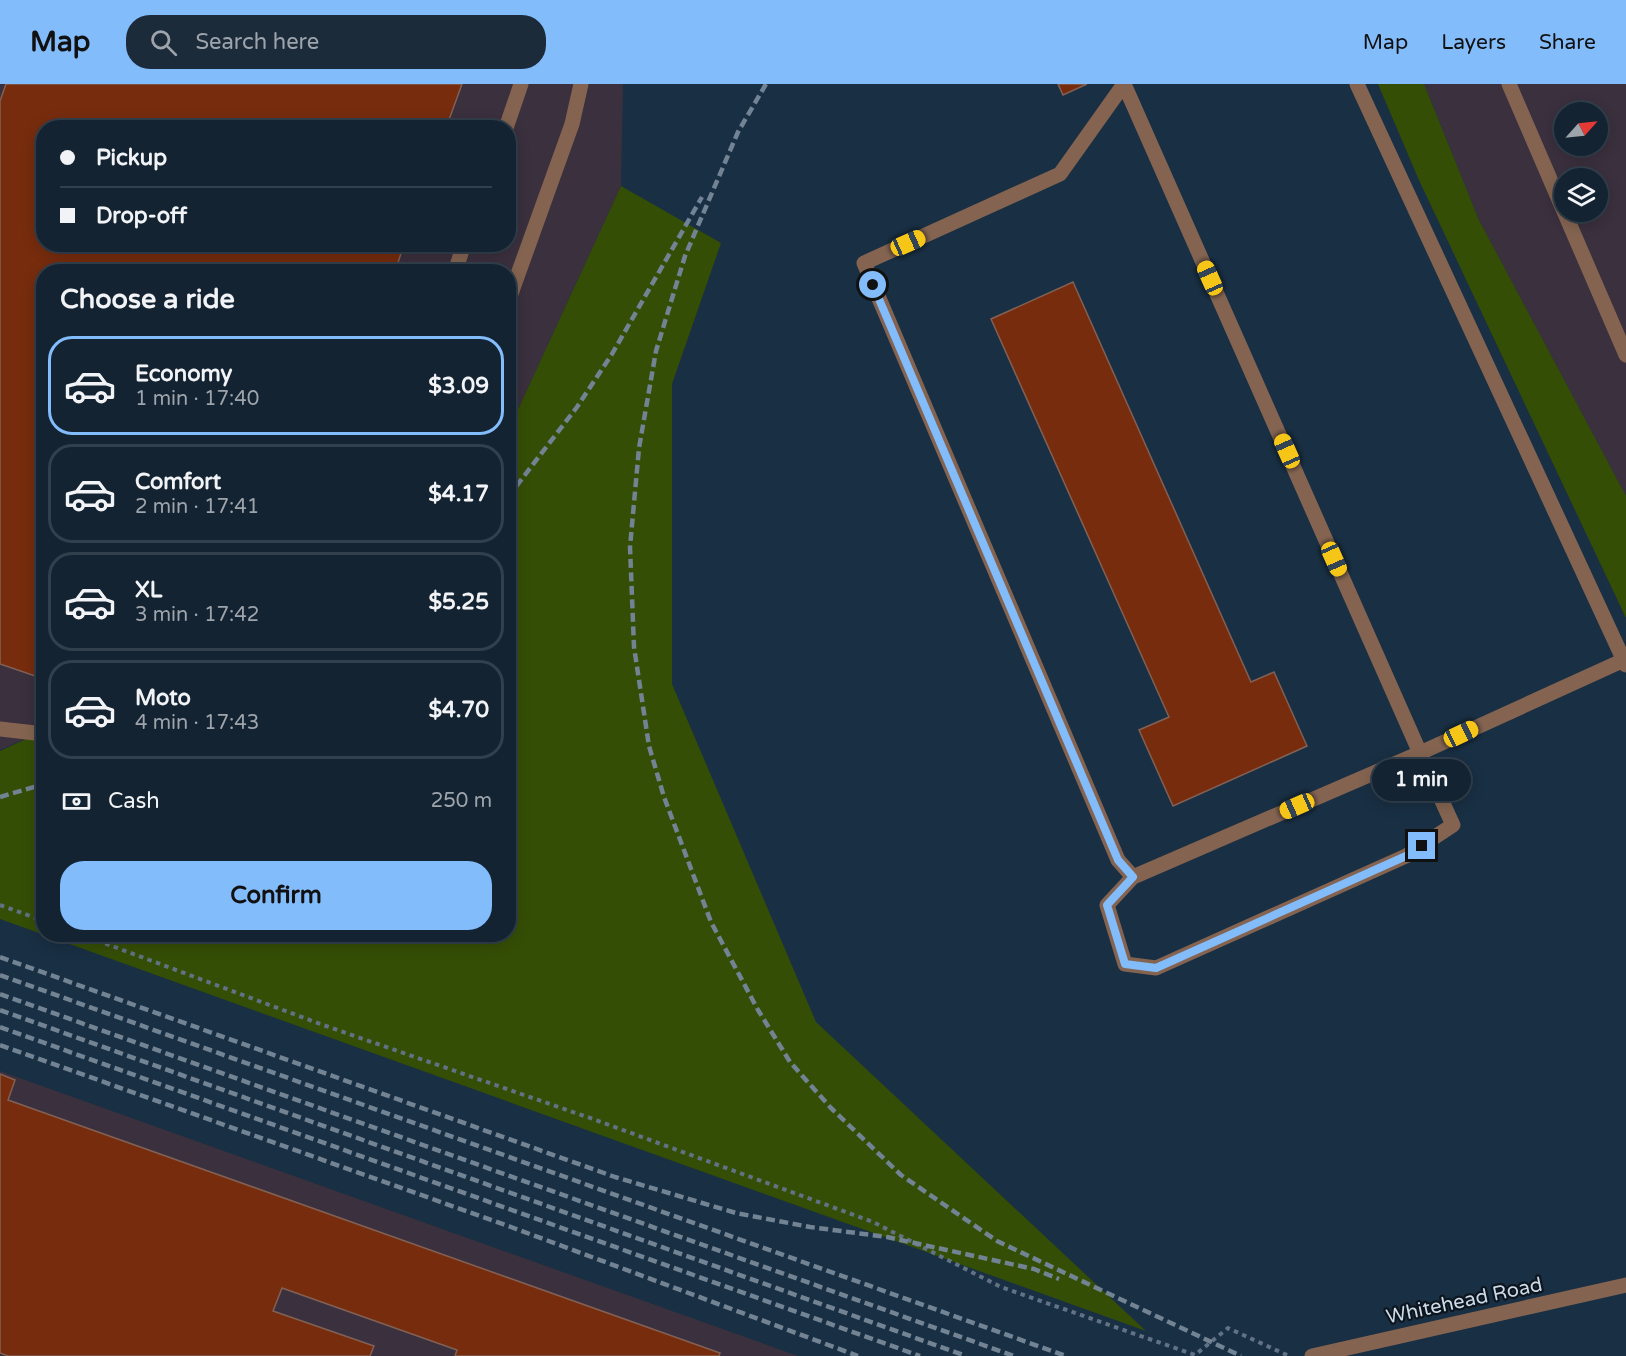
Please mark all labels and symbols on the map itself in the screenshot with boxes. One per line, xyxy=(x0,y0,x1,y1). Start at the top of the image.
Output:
north arrow xyxy=(1554,102,1608,156)
car xyxy=(888,227,928,259)
car xyxy=(1194,258,1226,298)
route start xyxy=(859,271,886,298)
car xyxy=(1271,431,1303,471)
car xyxy=(1318,539,1350,579)
car xyxy=(1441,718,1481,750)
callout: 1 min xyxy=(1372,759,1472,801)
car xyxy=(1277,790,1317,822)
route end xyxy=(1408,832,1435,859)
street label: Whitehead Road xyxy=(1384,1273,1544,1329)

